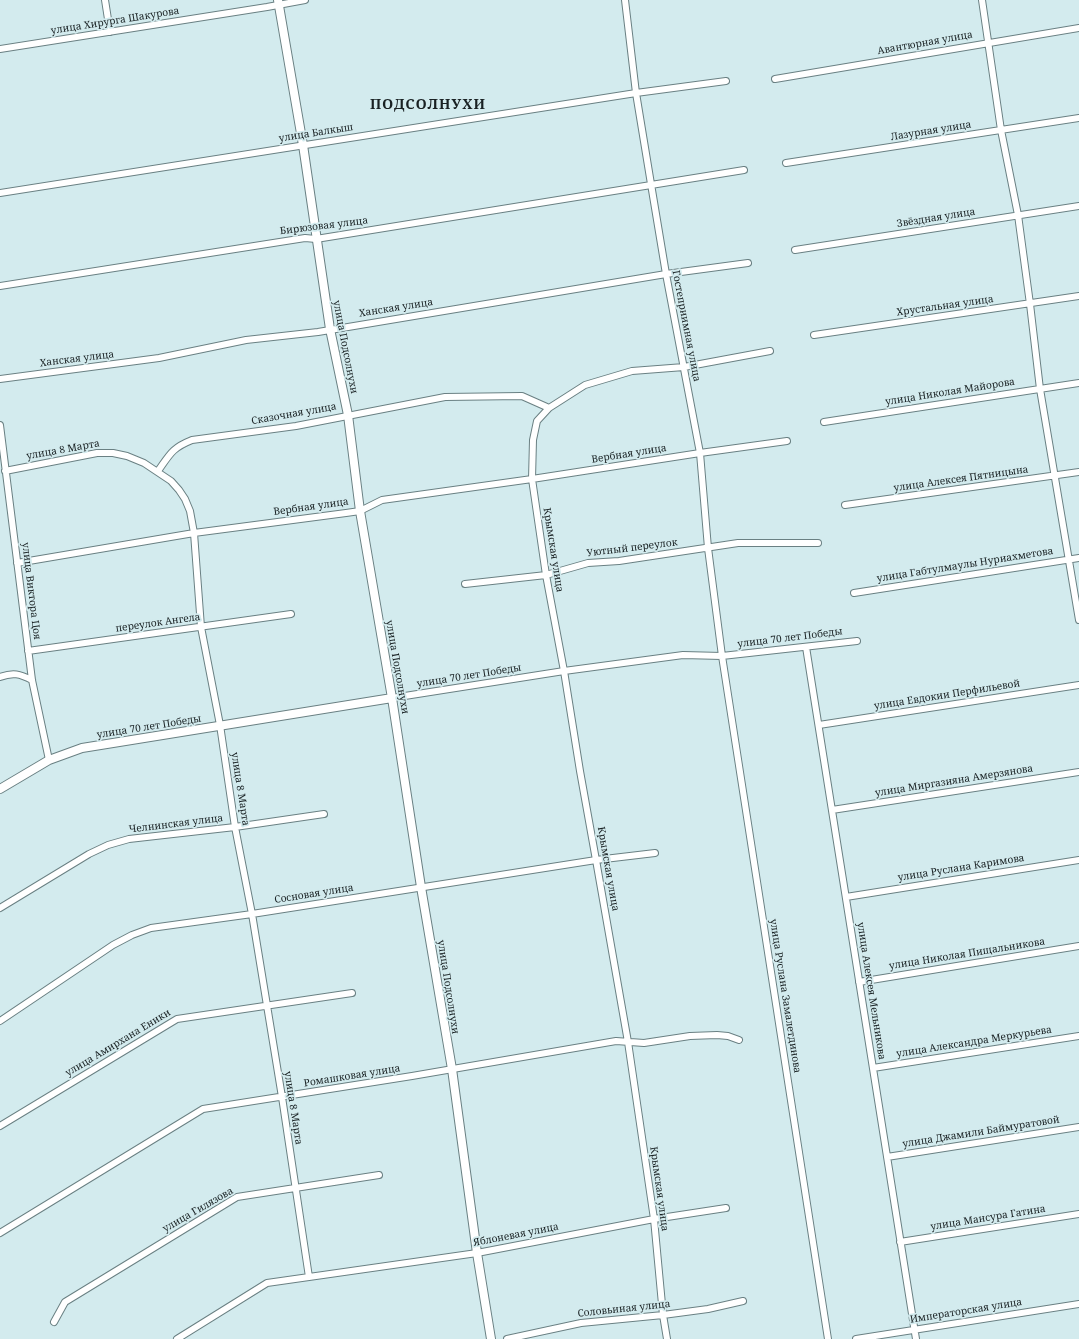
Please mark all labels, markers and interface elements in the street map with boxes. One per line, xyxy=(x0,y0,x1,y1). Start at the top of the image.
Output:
street label: улица Хирурга Шакурова xyxy=(50,5,180,37)
street label: Авантюрная улица xyxy=(876,29,974,57)
district label: ПОДСОЛНУХИ xyxy=(370,97,486,113)
street label: Лазурная улица xyxy=(890,119,972,143)
street label: улица Балкыш xyxy=(278,121,354,145)
street label: Звёздная улица xyxy=(896,206,976,230)
street label: Бирюзовая улица xyxy=(279,215,369,237)
street label: Гостеприимная улица xyxy=(669,269,703,383)
street label: Хрустальная улица xyxy=(896,293,994,319)
street label: Ханская улица xyxy=(358,296,434,320)
street label: улица Подсолнухи xyxy=(330,299,360,395)
street label: Ханская улица xyxy=(39,348,115,370)
street label: улица Николая Майорова xyxy=(884,376,1016,408)
street label: Сказочная улица xyxy=(251,401,337,427)
street label: улица 8 Марта xyxy=(25,438,101,462)
street label: Вербная улица xyxy=(591,442,667,466)
street label: улица Алексея Пятницына xyxy=(893,464,1029,494)
street label: Вербная улица xyxy=(273,496,349,518)
street label: Крымская улица xyxy=(540,507,566,593)
street label: Уютный переулок xyxy=(586,536,678,560)
street label: улица Виктора Цоя xyxy=(19,542,43,640)
street label: улица Габтулмаулы Нуриахметова xyxy=(876,545,1054,585)
street label: переулок Ангела xyxy=(115,611,201,635)
street label: улица Подсолнухи xyxy=(383,619,411,715)
street label: улица 70 лет Победы xyxy=(737,626,843,650)
street label: улица 70 лет Победы xyxy=(416,662,522,690)
street label: улица Евдокии Перфильевой xyxy=(873,678,1021,712)
street label: улица 70 лет Победы xyxy=(96,713,202,741)
street label: улица 8 Марта xyxy=(228,751,252,827)
street label: улица Миргазияна Амерзянова xyxy=(874,763,1034,799)
street label: Челнинская улица xyxy=(128,812,224,836)
street label: Крымская улица xyxy=(595,826,621,912)
street label: улица Руслана Каримова xyxy=(897,852,1025,884)
street label: Сосновая улица xyxy=(274,882,354,906)
street label: улица Руслана Замалетдинова xyxy=(767,918,803,1074)
street label: улица Алексея Мельникова xyxy=(854,921,888,1061)
street label: улица Николая Пищальникова xyxy=(888,936,1046,972)
street label: улица Подсолнухи xyxy=(435,939,461,1035)
street label: улица Амирхана Еники xyxy=(63,1007,173,1079)
street label: улица Александра Меркурьева xyxy=(895,1024,1053,1060)
street label: Ромашковая улица xyxy=(303,1062,401,1090)
street label: улица 8 Марта xyxy=(281,1070,305,1146)
street label: улица Джамили Баймуратовой xyxy=(902,1114,1060,1150)
street label: Крымская улица xyxy=(647,1146,671,1232)
street label: улица Гилязова xyxy=(161,1185,235,1235)
street label: улица Мансура Гатина xyxy=(930,1203,1046,1233)
street label: Яблоневая улица xyxy=(472,1221,560,1249)
street label: Императорская улица xyxy=(909,1296,1023,1326)
street label: Соловьиная улица xyxy=(577,1298,671,1320)

